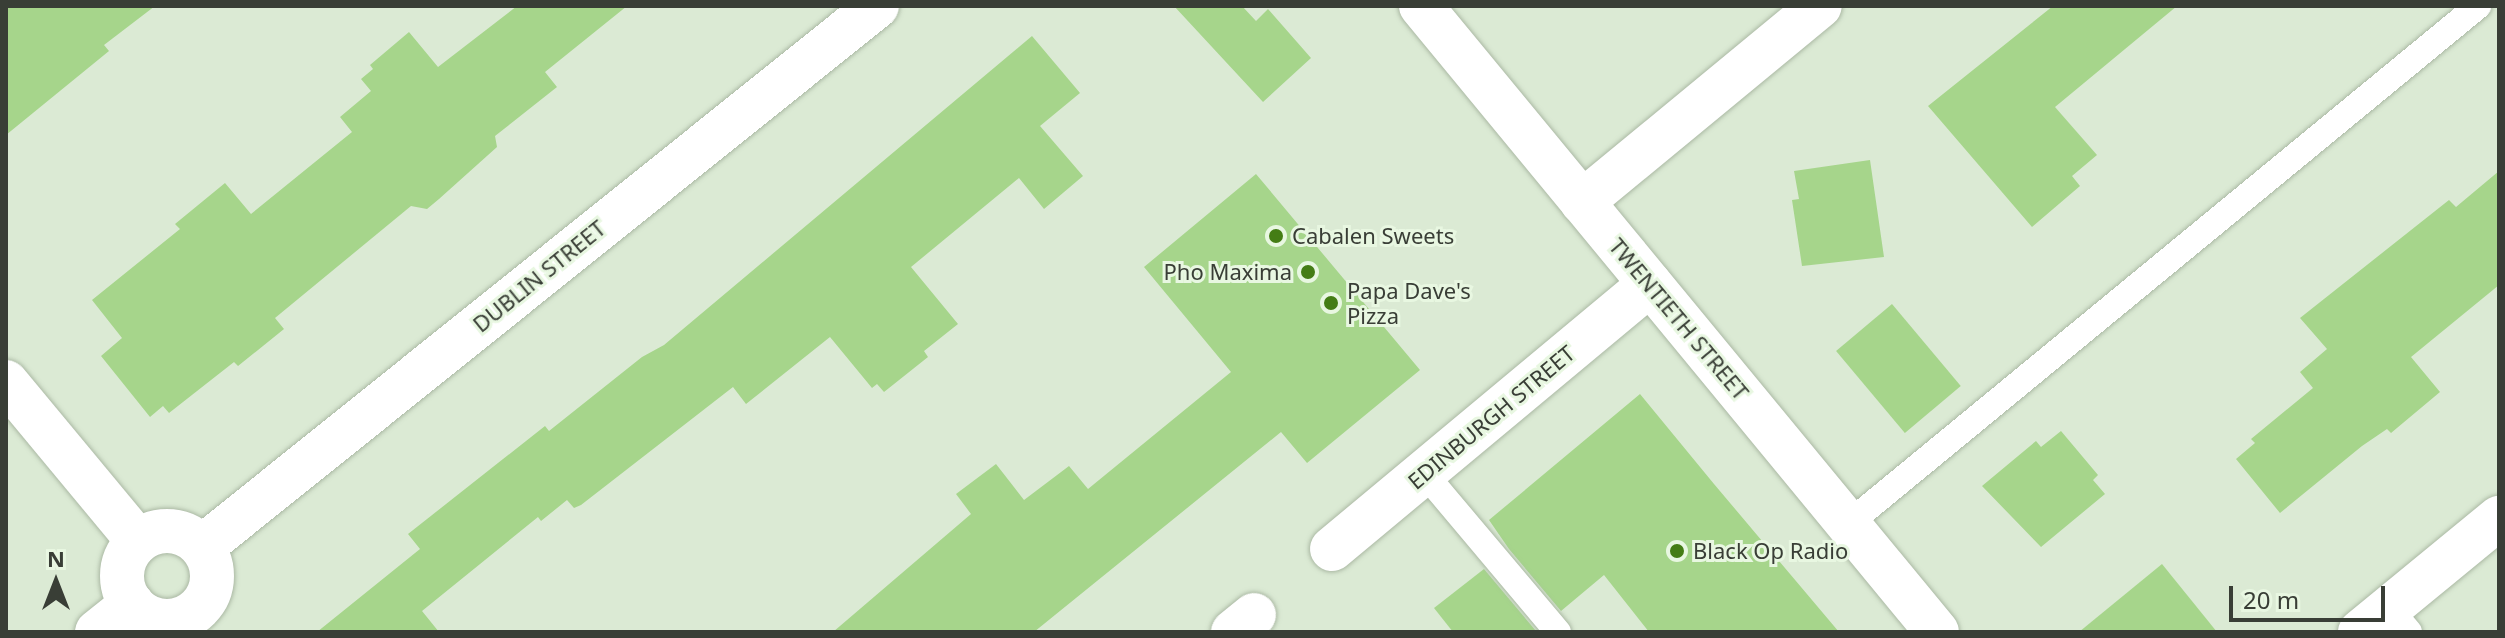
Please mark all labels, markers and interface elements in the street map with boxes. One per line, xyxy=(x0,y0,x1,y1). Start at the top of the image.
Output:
street label: DUBLIN STREET xyxy=(468,215,610,337)
place label: Cabalen Sweets xyxy=(1292,223,1454,249)
marker: Cabalen Sweets xyxy=(1267,227,1285,245)
street label: TWENTIETH STREET xyxy=(1604,233,1754,405)
place label: Pho Maxima xyxy=(1164,259,1292,285)
marker: Pho Maxima xyxy=(1299,263,1317,281)
place label: Papa Dave's Pizza xyxy=(1347,277,1471,328)
marker: Papa Dave's Pizza xyxy=(1322,294,1340,312)
street label: EDINBURGH STREET xyxy=(1402,340,1580,494)
place label: Black Op Radio xyxy=(1693,538,1848,564)
north arrow xyxy=(16,542,96,622)
marker: Black Op Radio xyxy=(1668,542,1686,560)
text: N xyxy=(47,543,65,573)
scale bar xyxy=(2233,570,2389,620)
text: 20 m xyxy=(2243,583,2299,616)

